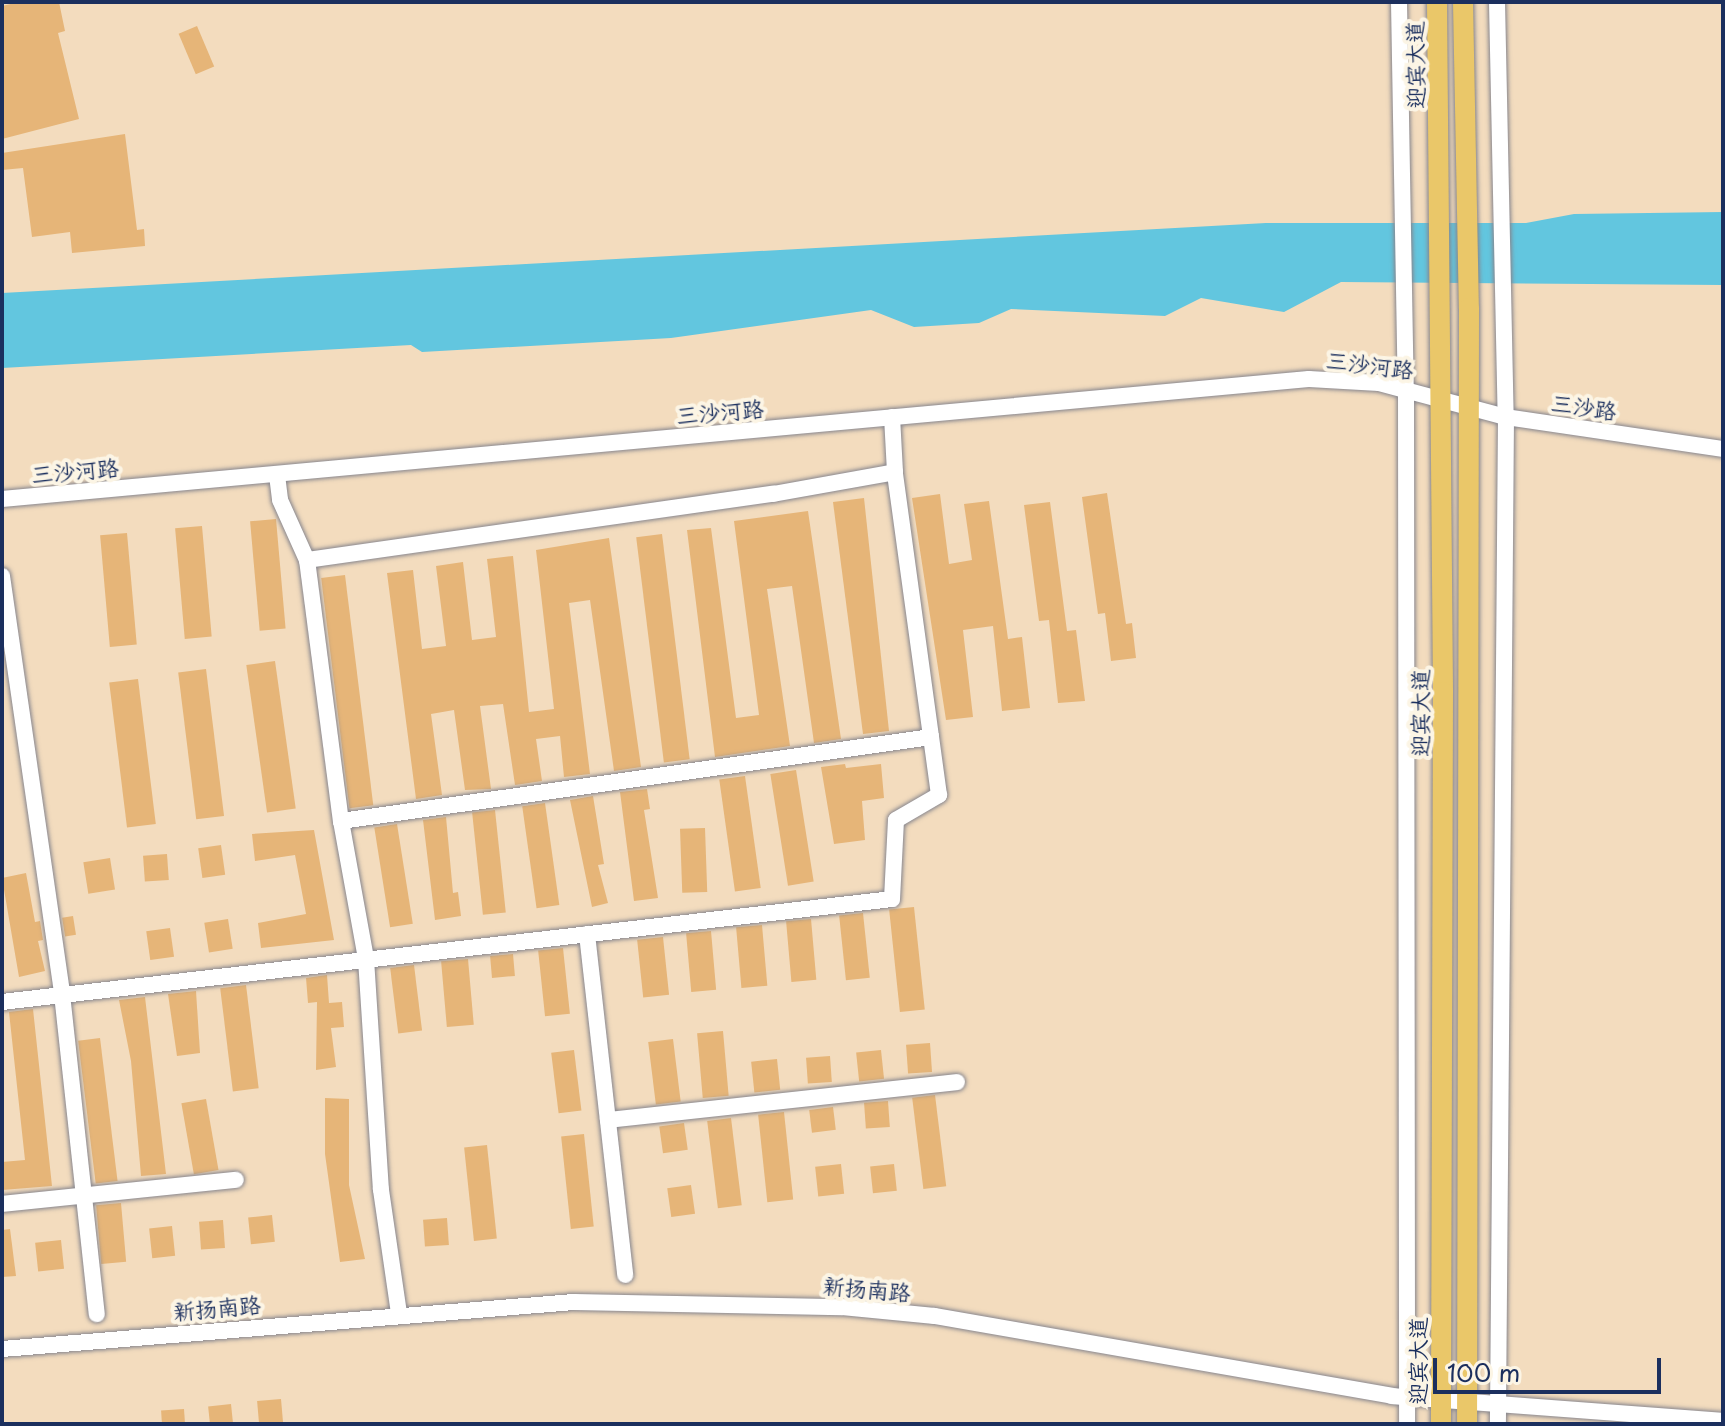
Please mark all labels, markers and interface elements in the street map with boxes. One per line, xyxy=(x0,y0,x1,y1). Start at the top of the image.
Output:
street label: 迎宾大道 xyxy=(1400,21,1428,109)
street label: 三沙河路 xyxy=(1325,346,1415,382)
street label: 三沙路 xyxy=(1549,388,1619,424)
street label: 三沙河路 xyxy=(675,394,765,428)
street label: 三沙河路 xyxy=(30,453,120,487)
street label: 迎宾大道 xyxy=(1406,669,1432,757)
street label: 新扬南路 xyxy=(822,1271,912,1305)
street label: 新扬南路 xyxy=(172,1290,262,1324)
street label: 迎宾大道 xyxy=(1404,1317,1430,1405)
scale bar xyxy=(1437,1342,1665,1392)
text: 100 m xyxy=(1447,1354,1520,1390)

